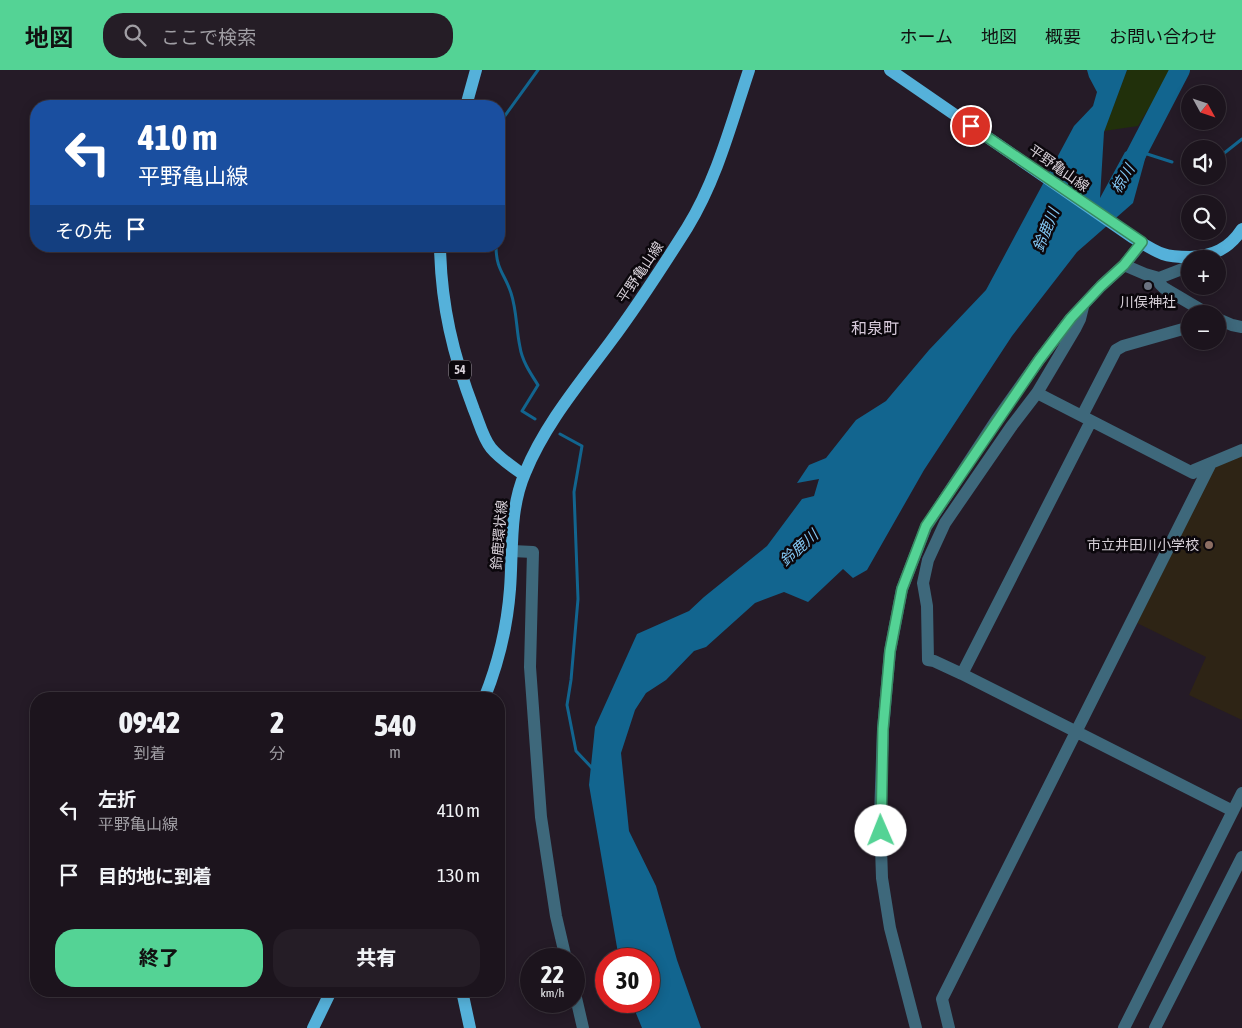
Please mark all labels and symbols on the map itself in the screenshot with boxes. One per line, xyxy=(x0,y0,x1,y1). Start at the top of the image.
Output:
north arrow xyxy=(1181,85,1226,130)
pin xyxy=(950,105,992,147)
street label: 平野亀山線 xyxy=(1026,141,1092,195)
water label: 椋川 xyxy=(1108,160,1139,196)
water label: 鈴鹿川 xyxy=(1029,204,1063,254)
street label: 平野亀山線 xyxy=(614,239,666,305)
marker: 川俣神社 xyxy=(1142,280,1154,292)
place label: 川俣神社 xyxy=(1120,294,1176,310)
district label: 和泉町 xyxy=(851,319,899,337)
road number: 54 xyxy=(449,360,471,380)
street label: 鈴鹿環状線 xyxy=(488,499,510,571)
water label: 鈴鹿川 xyxy=(776,525,823,569)
place label: 市立井田川小学校 xyxy=(1087,537,1199,553)
marker: 市立井田川小学校 xyxy=(1203,539,1215,551)
position arrow xyxy=(854,804,906,856)
speed limit sign: 30 xyxy=(595,948,660,1013)

